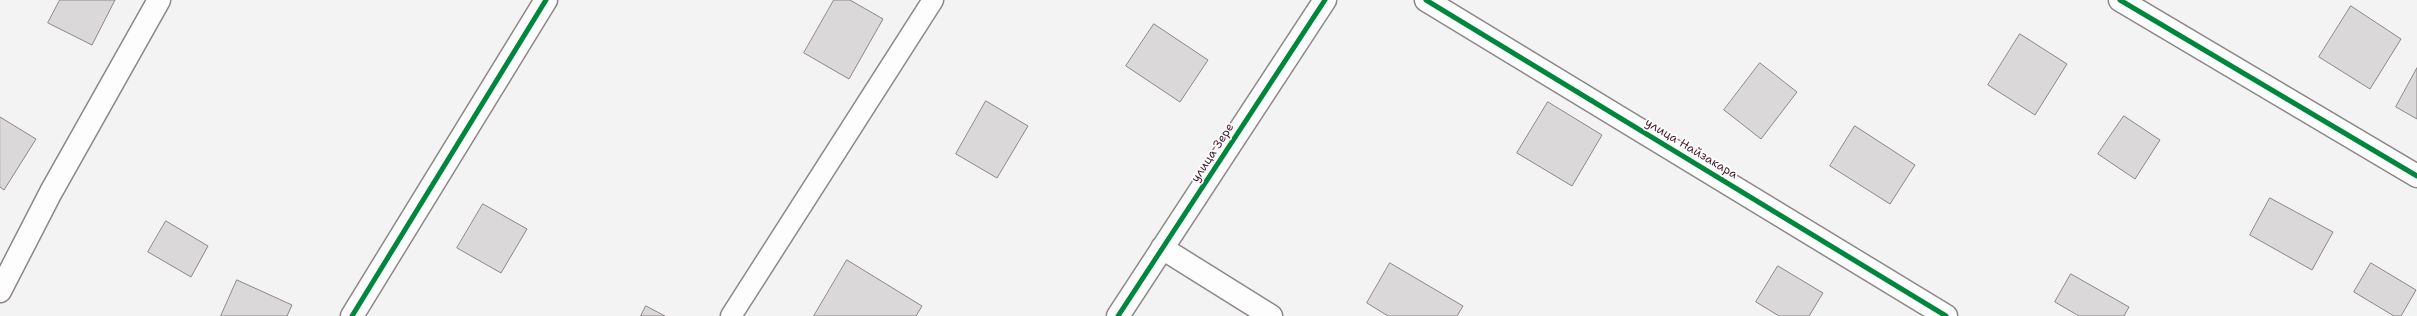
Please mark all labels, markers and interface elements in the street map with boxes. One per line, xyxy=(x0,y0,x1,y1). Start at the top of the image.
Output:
street label: улица Найзакара xyxy=(1642,116,1740,182)
street label: улица Зере xyxy=(1189,121,1237,185)

